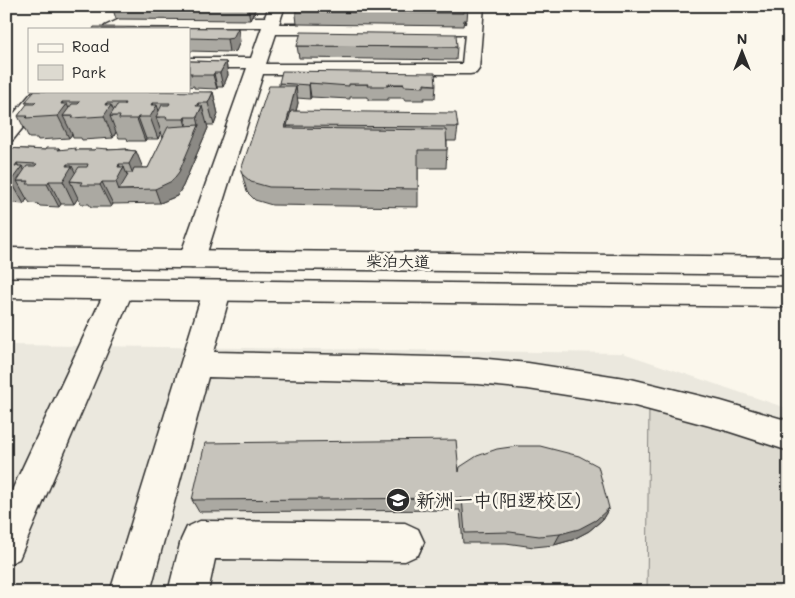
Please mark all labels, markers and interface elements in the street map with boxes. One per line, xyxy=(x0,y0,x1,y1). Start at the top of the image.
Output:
legend xyxy=(28,28,190,92)
north arrow xyxy=(718,28,768,78)
text: N xyxy=(737,29,747,48)
text: Road xyxy=(72,36,109,56)
text: Park xyxy=(72,62,106,82)
street label: 柴泊大道 xyxy=(366,249,430,272)
school or university icon: 新洲一中(阳逻校区) xyxy=(385,487,411,513)
place label: 新洲一中(阳逻校区) xyxy=(416,487,581,512)

